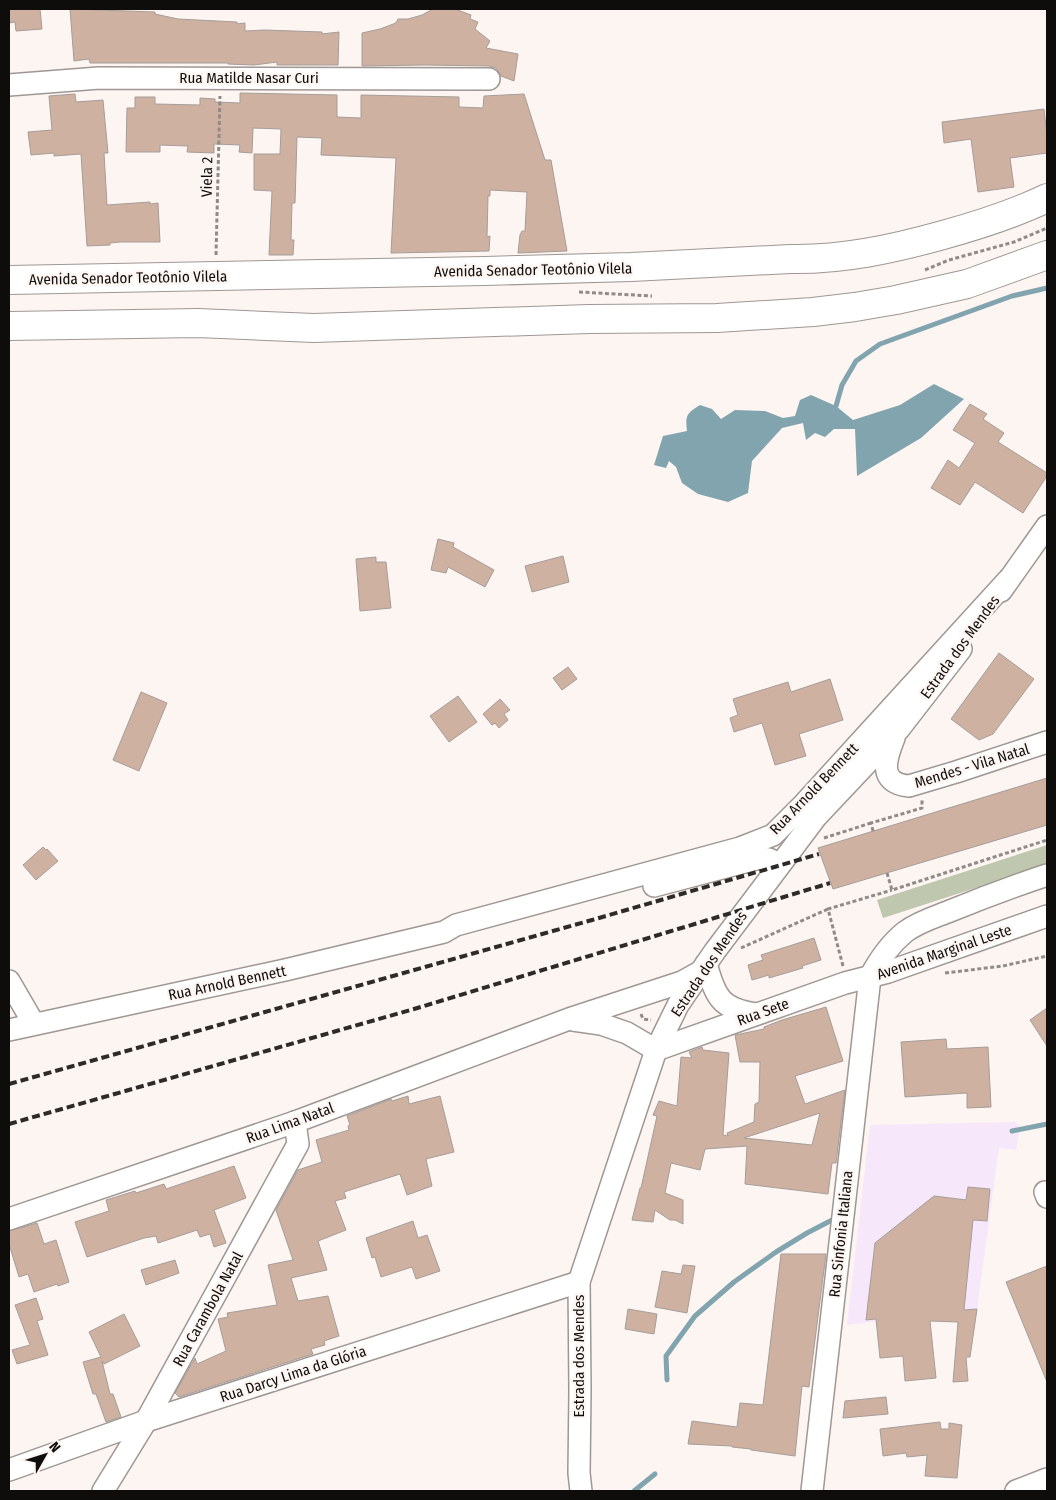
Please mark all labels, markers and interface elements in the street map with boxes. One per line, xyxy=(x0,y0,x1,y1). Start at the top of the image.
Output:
street label: Rua Matilde Nasar Curi xyxy=(179,69,319,87)
street label: Viela 2 xyxy=(198,156,216,197)
street label: Avenida Senador Teotônio Vilela xyxy=(434,259,632,281)
street label: Avenida Senador Teotônio Vilela xyxy=(29,267,227,289)
street label: Estrada dos Mendes xyxy=(917,592,1003,702)
street label: Rua Arnold Bennett xyxy=(766,740,862,838)
street label: Mendes - Vila Natal xyxy=(912,740,1032,792)
street label: Estrada dos Mendes xyxy=(667,908,751,1020)
street label: Avenida Marginal Leste xyxy=(874,921,1014,983)
street label: Rua Arnold Bennett xyxy=(166,962,288,1004)
street label: Rua Sete xyxy=(735,994,791,1030)
street label: Rua Lima Natal xyxy=(244,1099,336,1147)
street label: Rua Sinfonia Italiana xyxy=(825,1170,857,1298)
street label: Rua Carambola Natal xyxy=(169,1248,247,1370)
street label: Estrada dos Mendes xyxy=(570,1294,588,1418)
street label: Rua Darcy Lima da Glória xyxy=(218,1342,368,1406)
north arrow xyxy=(20,1430,70,1480)
text: N xyxy=(45,1439,64,1456)

